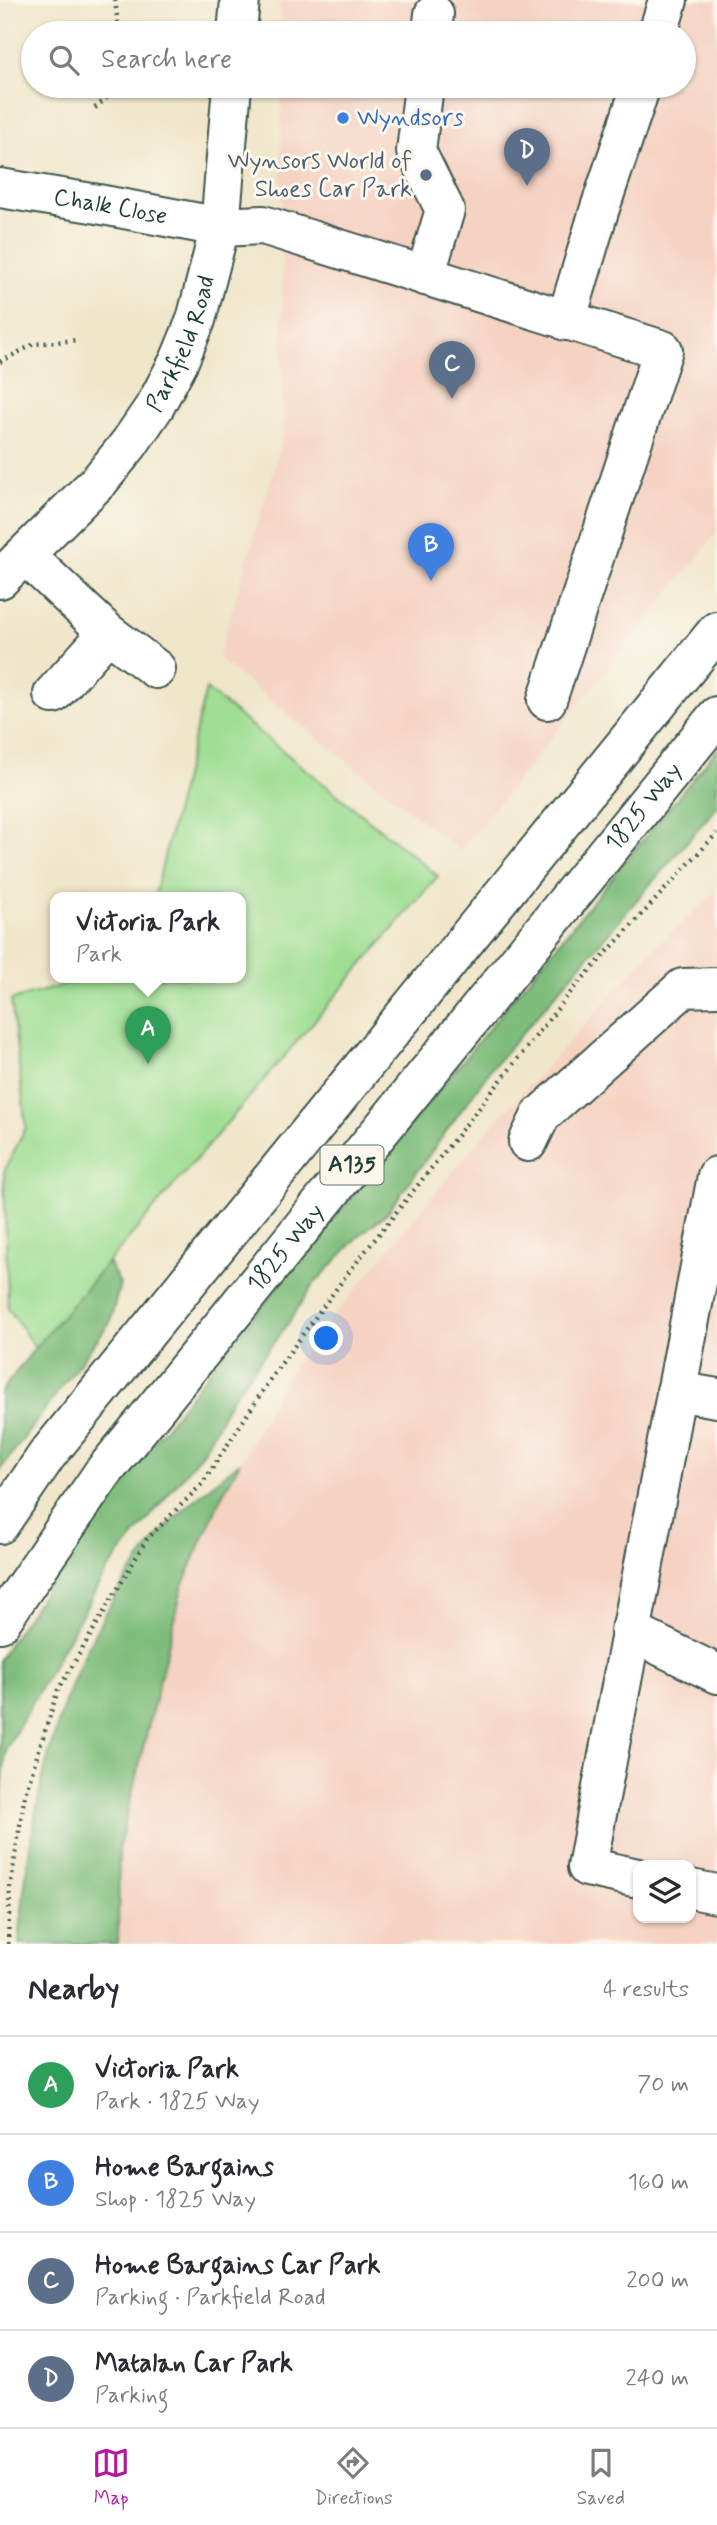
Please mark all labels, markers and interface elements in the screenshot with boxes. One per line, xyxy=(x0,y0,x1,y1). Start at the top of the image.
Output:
search box xyxy=(21,21,696,98)
icon: search xyxy=(45,41,83,79)
text: Search here xyxy=(101,43,232,77)
place label: Wyndsors xyxy=(357,103,464,134)
marker: Wyndsors xyxy=(335,110,351,126)
pin: D xyxy=(504,128,550,186)
place label: Wynsors World of Shoes Car Park xyxy=(227,146,412,205)
marker: Wynsors World of Shoes Car Park xyxy=(418,167,434,183)
street label: Chalk Close xyxy=(51,181,170,232)
street label: Parkfield Road xyxy=(139,272,222,417)
pin: C xyxy=(429,341,475,399)
pin: B xyxy=(408,523,454,581)
street label: 1825 Way xyxy=(598,756,689,857)
popup xyxy=(50,892,246,983)
text: Victoria Park xyxy=(76,906,220,940)
text: Park xyxy=(76,940,122,970)
pin: A xyxy=(125,1006,171,1064)
road number: A135 xyxy=(320,1146,384,1184)
street label: 1825 Way xyxy=(240,1197,331,1298)
your location xyxy=(309,1321,343,1355)
map controls xyxy=(633,1860,696,1923)
button: layers xyxy=(633,1860,696,1923)
text: Nearby xyxy=(28,1970,119,2009)
text: 4 results xyxy=(603,1975,689,2005)
text: Victoria Park xyxy=(95,2053,239,2087)
text: A xyxy=(43,2070,59,2100)
text: 70 m xyxy=(637,2070,689,2100)
text: Park · 1825 Way xyxy=(95,2087,259,2117)
text: Home Bargains xyxy=(95,2151,274,2185)
text: B xyxy=(44,2168,58,2198)
text: 160 m xyxy=(628,2168,689,2198)
text: Shop · 1825 Way xyxy=(95,2185,256,2215)
text: Home Bargains Car Park xyxy=(95,2249,380,2283)
text: C xyxy=(43,2266,59,2296)
text: 200 m xyxy=(626,2266,689,2296)
text: Parking · Parkfield Road xyxy=(95,2283,325,2313)
text: Matalan Car Park xyxy=(95,2347,293,2381)
text: D xyxy=(43,2364,59,2394)
text: 240 m xyxy=(625,2364,689,2394)
text: Parking xyxy=(95,2381,168,2411)
tab: Map xyxy=(92,2444,130,2511)
tab: Directions xyxy=(314,2444,393,2511)
tab: Saved xyxy=(577,2444,625,2511)

